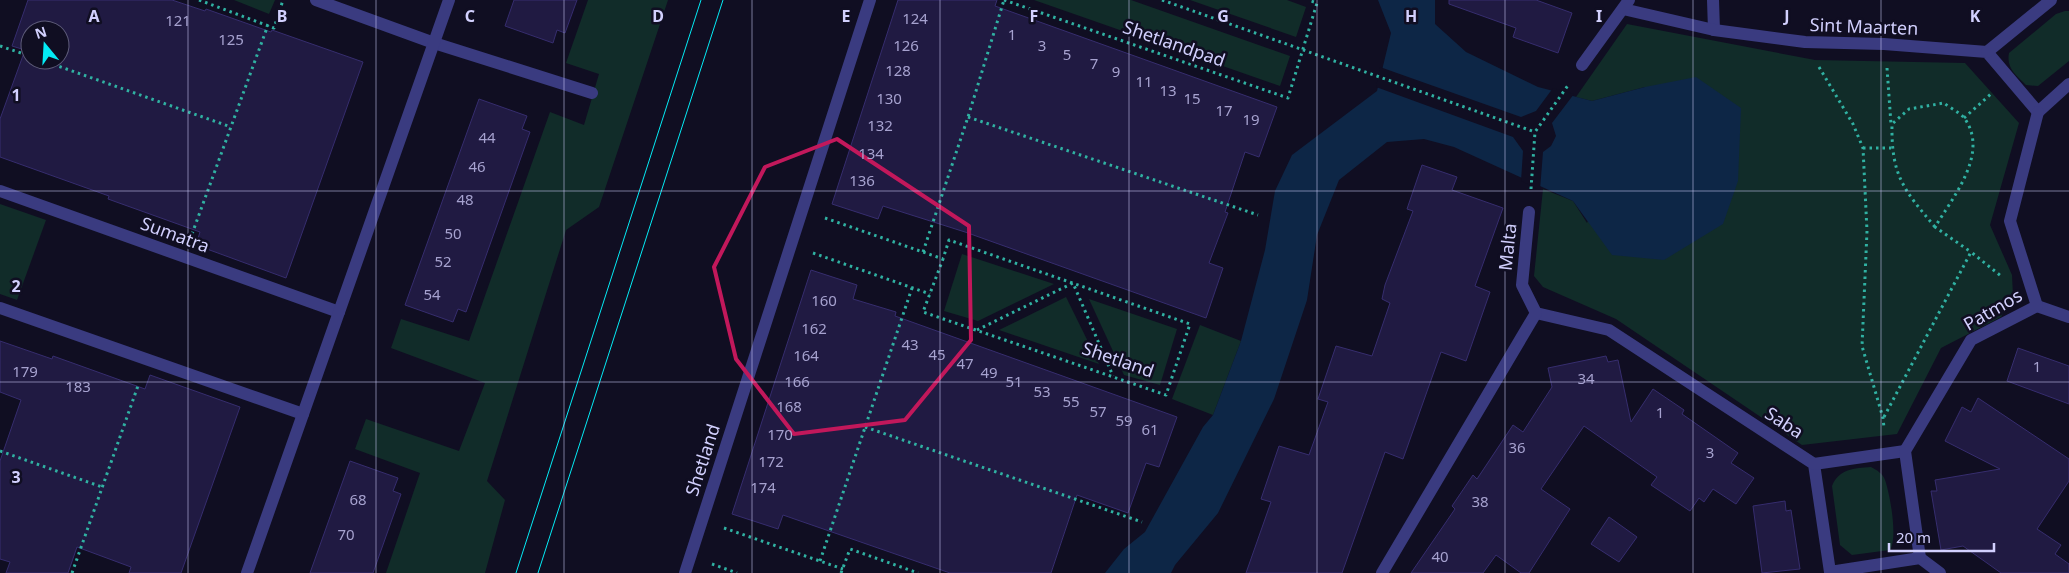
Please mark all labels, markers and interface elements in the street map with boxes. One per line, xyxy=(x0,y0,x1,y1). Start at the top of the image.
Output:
text: A xyxy=(88,5,100,27)
text: B xyxy=(277,5,287,27)
text: C xyxy=(465,5,475,27)
text: D xyxy=(652,5,664,27)
text: E xyxy=(842,5,851,27)
text: F xyxy=(1030,5,1038,27)
text: G xyxy=(1217,5,1229,27)
text: H xyxy=(1405,5,1417,27)
text: I xyxy=(1596,5,1602,27)
text: J xyxy=(1782,5,1790,27)
text: K xyxy=(1970,5,1981,27)
house number: 124 xyxy=(902,8,928,28)
house number: 121 xyxy=(165,10,191,30)
street label: Sint Maarten xyxy=(1809,12,1919,40)
street label: Shetlandpad xyxy=(1120,14,1229,72)
north arrow xyxy=(20,20,70,70)
text: N xyxy=(32,21,49,43)
house number: 1 xyxy=(1008,24,1016,44)
house number: 125 xyxy=(218,29,244,49)
house number: 126 xyxy=(893,35,919,55)
house number: 3 xyxy=(1038,35,1046,55)
house number: 5 xyxy=(1063,44,1071,64)
house number: 7 xyxy=(1090,53,1098,73)
house number: 128 xyxy=(885,60,911,80)
house number: 9 xyxy=(1112,61,1120,81)
house number: 11 xyxy=(1135,71,1153,91)
house number: 13 xyxy=(1159,80,1177,100)
text: 1 xyxy=(11,84,21,106)
house number: 130 xyxy=(876,88,902,108)
house number: 15 xyxy=(1183,88,1201,108)
house number: 17 xyxy=(1215,100,1233,120)
house number: 19 xyxy=(1242,109,1260,129)
house number: 132 xyxy=(867,115,893,135)
house number: 44 xyxy=(478,127,496,147)
house number: 134 xyxy=(858,143,884,163)
house number: 46 xyxy=(468,156,486,176)
house number: 136 xyxy=(849,170,875,190)
house number: 48 xyxy=(456,189,474,209)
street label: Sumatra xyxy=(138,211,213,258)
street label: Malta xyxy=(1493,222,1521,272)
house number: 50 xyxy=(444,223,462,243)
house number: 52 xyxy=(434,251,452,271)
text: 2 xyxy=(11,275,21,297)
street label: Patmos xyxy=(1959,283,2026,335)
house number: 54 xyxy=(423,284,441,304)
house number: 160 xyxy=(811,290,837,310)
house number: 162 xyxy=(801,318,827,338)
house number: 43 xyxy=(901,334,919,354)
street label: Shetland xyxy=(1079,336,1157,383)
house number: 45 xyxy=(928,344,946,364)
house number: 164 xyxy=(793,345,819,365)
house number: 47 xyxy=(956,353,974,373)
house number: 1 xyxy=(2033,356,2041,376)
house number: 179 xyxy=(12,361,38,381)
house number: 49 xyxy=(980,362,998,382)
house number: 34 xyxy=(1577,368,1595,388)
house number: 166 xyxy=(784,371,810,391)
house number: 51 xyxy=(1005,371,1023,391)
house number: 183 xyxy=(65,376,91,396)
house number: 53 xyxy=(1033,381,1051,401)
house number: 55 xyxy=(1062,391,1080,411)
house number: 168 xyxy=(776,396,802,416)
house number: 57 xyxy=(1089,401,1107,421)
street label: Saba xyxy=(1761,401,1808,443)
house number: 1 xyxy=(1656,402,1664,422)
house number: 59 xyxy=(1115,410,1133,430)
house number: 61 xyxy=(1141,419,1159,439)
street label: Shetland xyxy=(679,421,725,499)
house number: 170 xyxy=(767,424,793,444)
house number: 36 xyxy=(1508,437,1526,457)
house number: 3 xyxy=(1706,442,1714,462)
house number: 172 xyxy=(758,451,784,471)
text: 3 xyxy=(11,466,21,488)
house number: 174 xyxy=(750,477,776,497)
house number: 68 xyxy=(349,489,367,509)
house number: 38 xyxy=(1471,491,1489,511)
scale bar xyxy=(1889,520,1994,552)
house number: 70 xyxy=(337,524,355,544)
text: 20 m xyxy=(1896,527,1931,547)
house number: 40 xyxy=(1431,546,1449,566)

